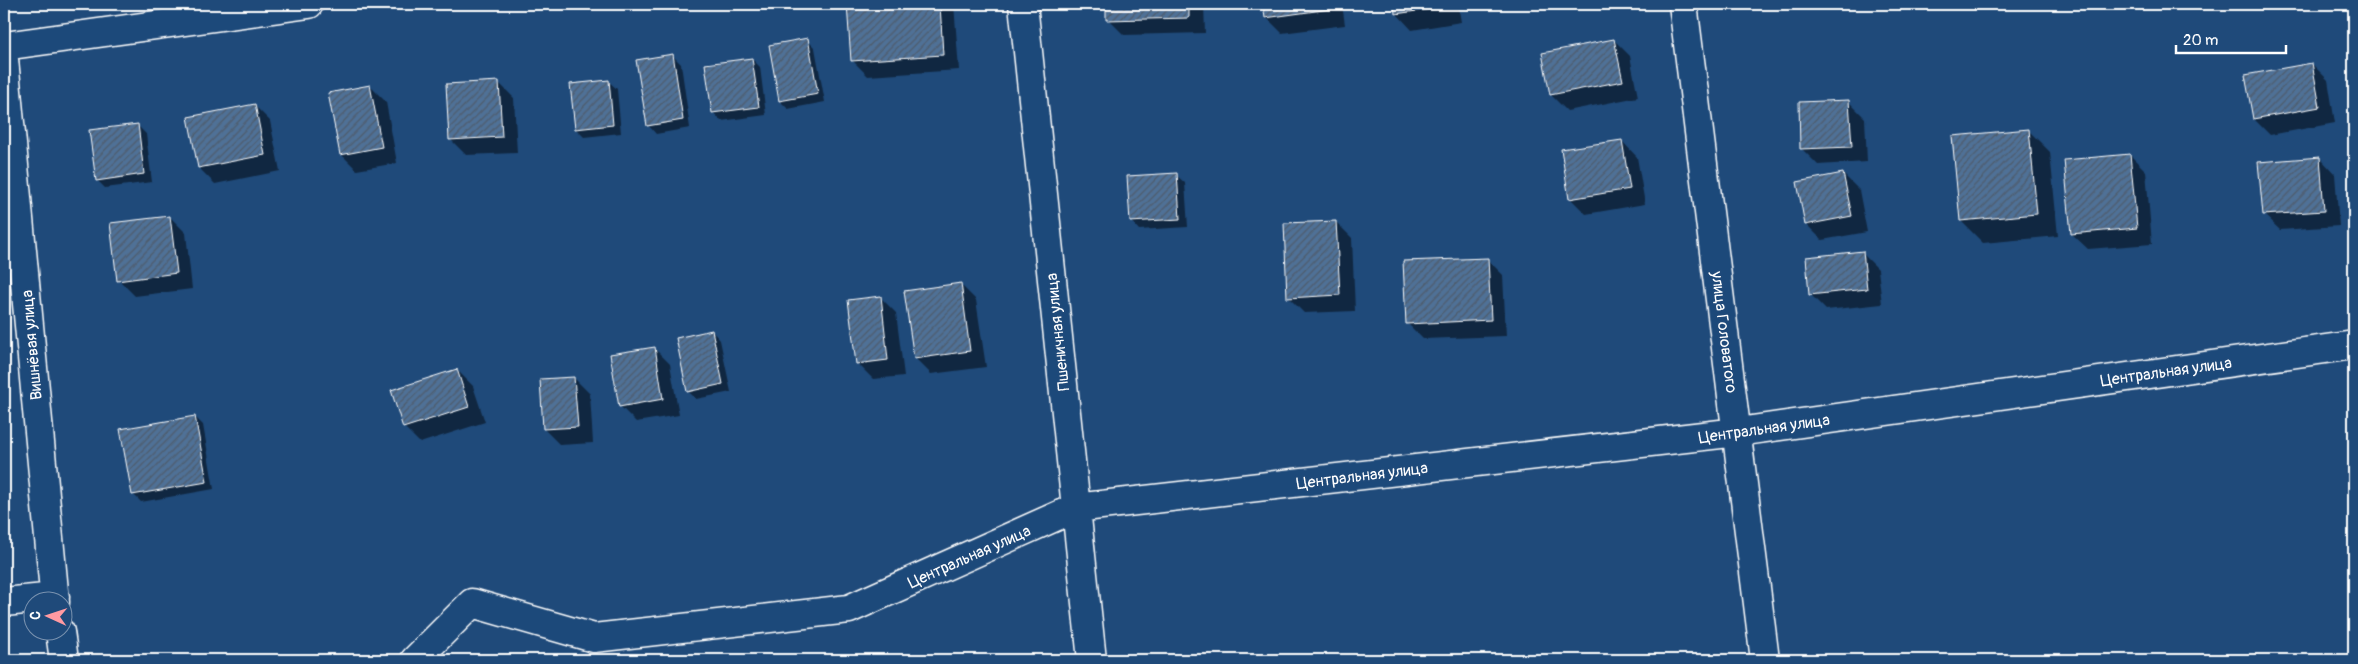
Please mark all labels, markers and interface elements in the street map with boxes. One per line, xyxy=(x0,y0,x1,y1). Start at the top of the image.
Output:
scale bar xyxy=(2176,22,2286,54)
text: 20 m xyxy=(2183,31,2218,50)
street label: улица Головатого xyxy=(1706,269,1741,395)
street label: Пшеничная улица xyxy=(1042,272,1074,392)
street label: Вишнёвая улица xyxy=(17,289,47,401)
street label: Центральная улица xyxy=(2099,353,2233,391)
street label: Центральная улица xyxy=(1697,410,1831,448)
street label: Центральная улица xyxy=(1295,458,1429,494)
street label: Центральная улица xyxy=(905,521,1034,593)
north arrow xyxy=(22,592,72,642)
text: С xyxy=(27,610,44,620)

